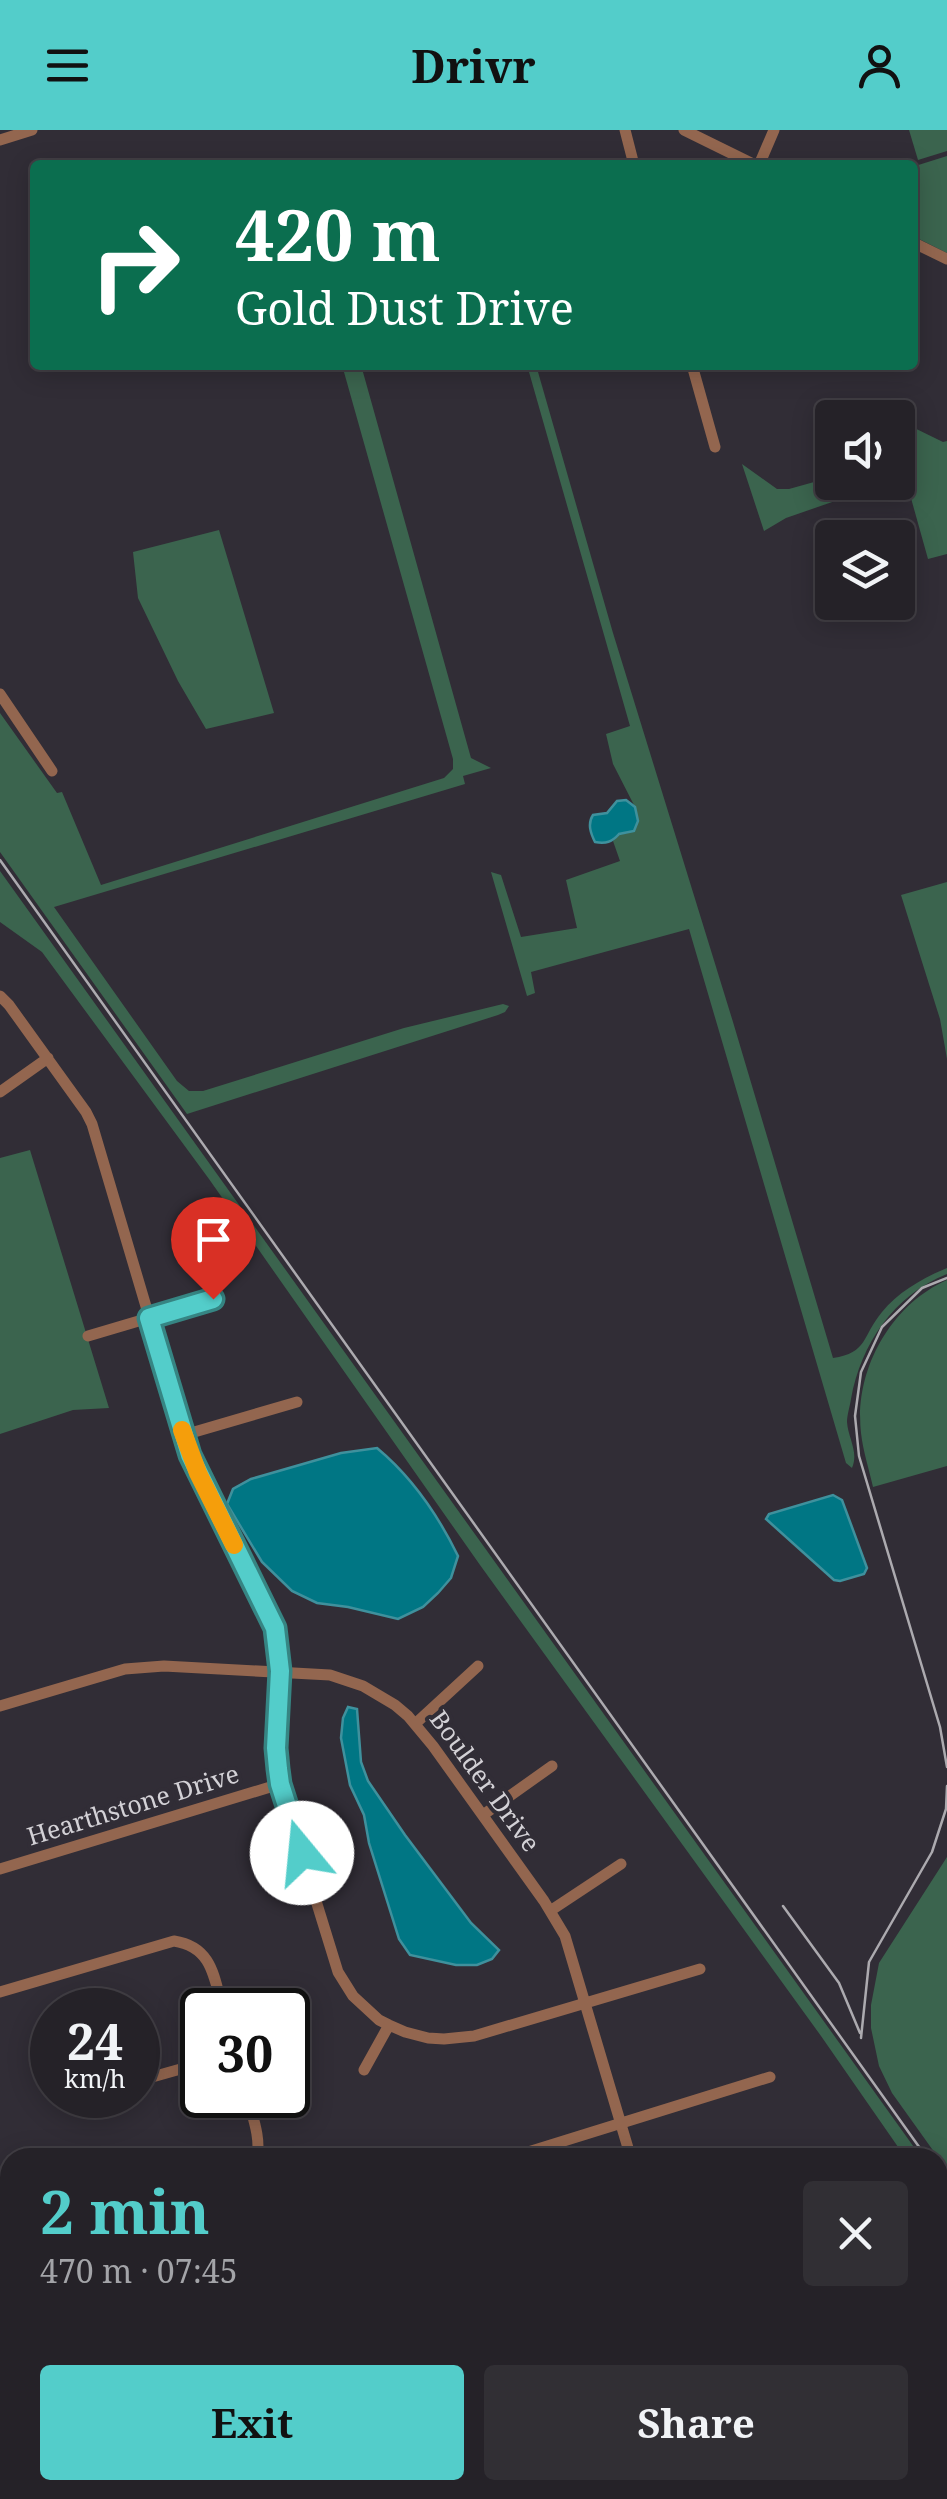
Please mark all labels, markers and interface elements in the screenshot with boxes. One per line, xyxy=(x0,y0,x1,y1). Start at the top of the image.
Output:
text: Drivr xyxy=(411,35,536,96)
icon: menu xyxy=(40,38,95,93)
icon: person xyxy=(852,38,907,93)
text: 420 m xyxy=(235,186,441,282)
icon: right xyxy=(70,200,200,330)
text: Gold Dust Drive xyxy=(235,277,574,338)
map controls xyxy=(815,400,915,620)
button: sound xyxy=(815,400,915,500)
button: layers xyxy=(815,520,915,620)
pin xyxy=(171,1197,256,1300)
icon: arrive xyxy=(186,1212,241,1267)
street label: Boulder Drive xyxy=(423,1703,549,1858)
street label: Hearthstone Drive xyxy=(23,1756,243,1852)
position arrow xyxy=(250,1801,354,1905)
speed limit sign: 30 xyxy=(180,1988,310,2118)
text: 24 xyxy=(67,2007,123,2075)
text: km/h xyxy=(64,2061,126,2095)
text: 2 min xyxy=(40,2170,210,2252)
button: close xyxy=(803,2181,908,2286)
text: 470 m · 07:45 xyxy=(40,2249,238,2292)
button: Exit xyxy=(40,2365,464,2480)
button: Share xyxy=(484,2365,908,2480)

